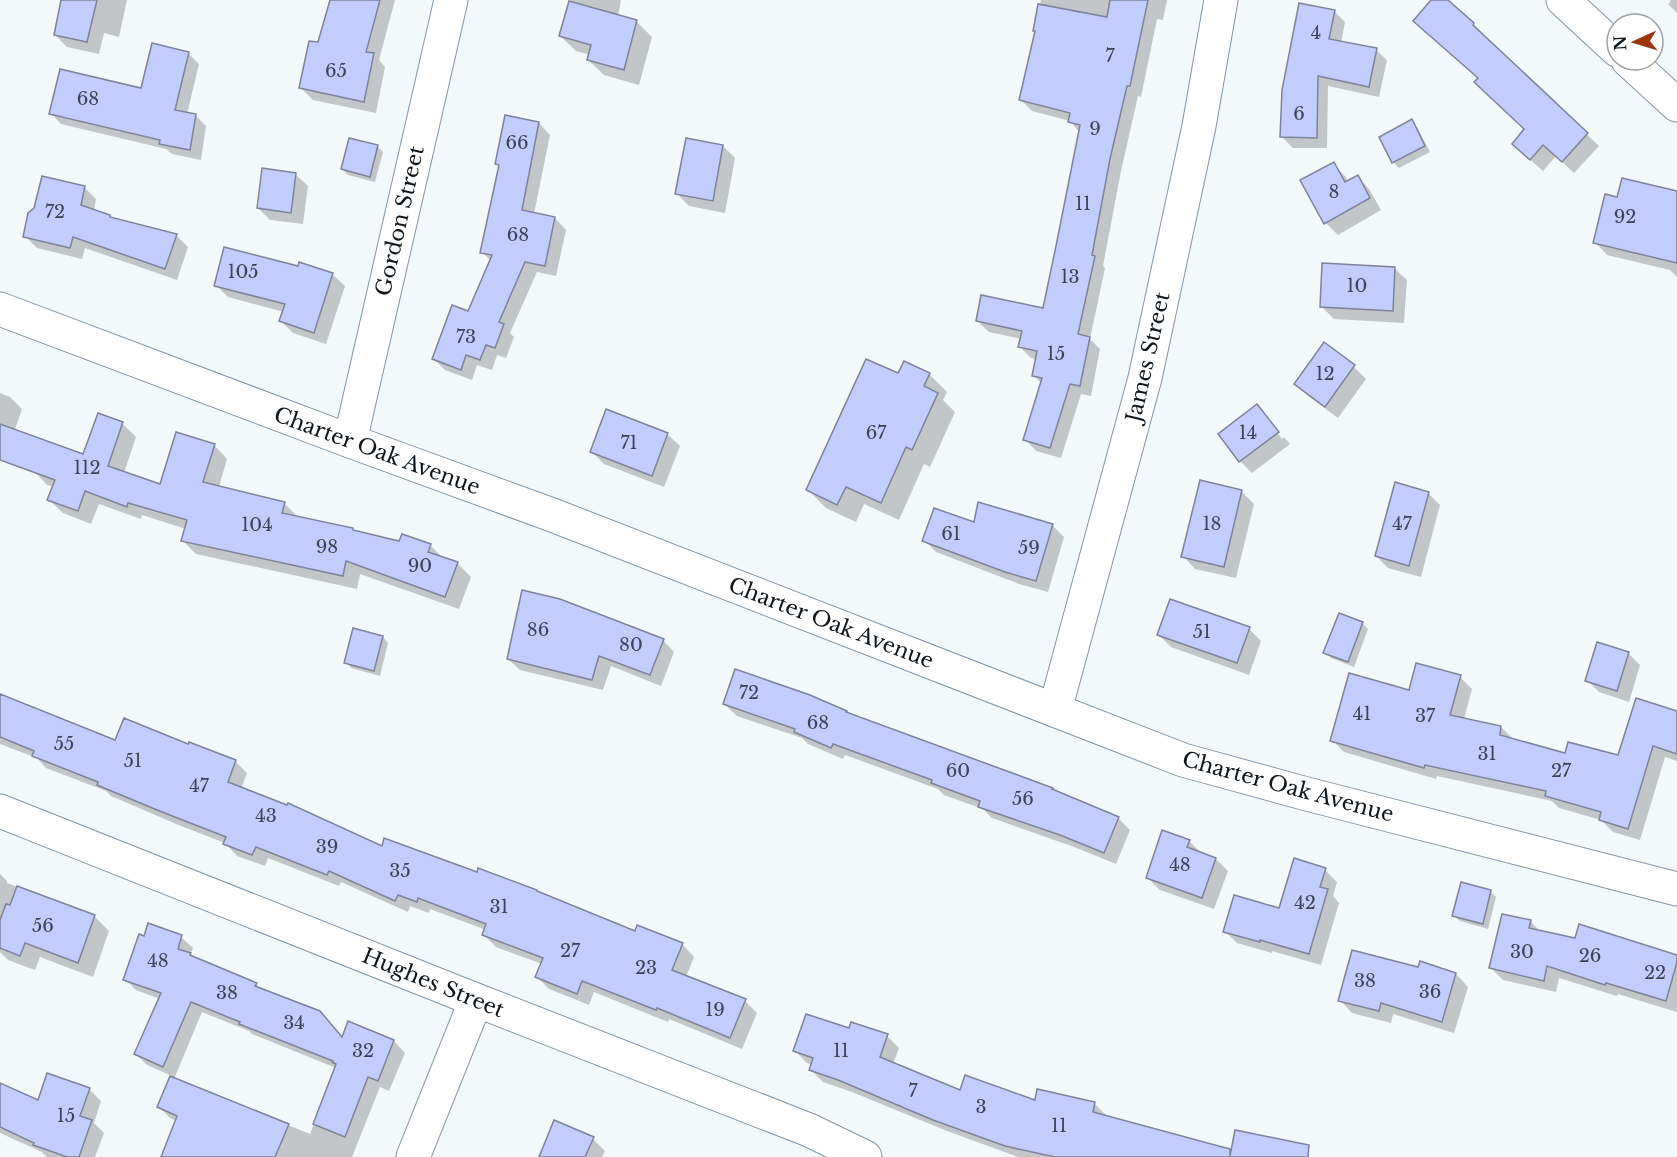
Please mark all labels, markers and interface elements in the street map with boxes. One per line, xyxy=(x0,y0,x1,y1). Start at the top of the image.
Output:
north arrow xyxy=(1605,12,1665,72)
house number: 4 xyxy=(1311,22,1321,44)
text: N xyxy=(1610,35,1631,51)
house number: 7 xyxy=(1105,45,1115,67)
house number: 65 xyxy=(325,60,347,82)
house number: 68 xyxy=(77,88,99,110)
house number: 6 xyxy=(1293,103,1305,125)
house number: 9 xyxy=(1089,118,1101,140)
house number: 66 xyxy=(505,132,529,154)
street label: Gordon Street xyxy=(370,143,430,299)
house number: 8 xyxy=(1329,181,1339,203)
house number: 11 xyxy=(1075,193,1091,215)
house number: 72 xyxy=(45,201,65,223)
house number: 92 xyxy=(1614,206,1636,228)
house number: 68 xyxy=(507,224,529,246)
house number: 105 xyxy=(227,261,259,283)
house number: 13 xyxy=(1060,266,1080,288)
house number: 10 xyxy=(1347,275,1367,297)
street label: James Street xyxy=(1120,289,1176,427)
house number: 73 xyxy=(456,326,476,348)
house number: 15 xyxy=(1047,343,1065,365)
house number: 12 xyxy=(1315,363,1335,385)
street label: Charter Oak Avenue xyxy=(270,402,484,500)
house number: 67 xyxy=(866,422,887,444)
house number: 14 xyxy=(1239,422,1257,444)
house number: 71 xyxy=(620,432,638,454)
house number: 112 xyxy=(73,457,101,479)
house number: 18 xyxy=(1203,513,1221,535)
house number: 47 xyxy=(1392,513,1413,535)
house number: 104 xyxy=(241,514,273,536)
house number: 61 xyxy=(941,523,961,545)
house number: 98 xyxy=(316,536,338,558)
house number: 59 xyxy=(1018,537,1040,559)
house number: 90 xyxy=(408,555,432,577)
street label: Charter Oak Avenue xyxy=(725,572,937,674)
house number: 86 xyxy=(527,619,549,641)
house number: 51 xyxy=(1193,621,1211,643)
house number: 80 xyxy=(619,634,643,656)
house number: 72 xyxy=(739,682,759,704)
house number: 41 xyxy=(1353,703,1371,725)
house number: 37 xyxy=(1415,705,1436,727)
house number: 68 xyxy=(807,712,829,734)
house number: 55 xyxy=(54,733,74,755)
house number: 31 xyxy=(1477,743,1497,765)
street label: Charter Oak Avenue xyxy=(1180,746,1396,828)
house number: 51 xyxy=(124,750,142,772)
house number: 60 xyxy=(946,760,970,782)
house number: 27 xyxy=(1551,760,1572,782)
house number: 47 xyxy=(189,775,210,797)
house number: 56 xyxy=(1012,788,1034,810)
house number: 43 xyxy=(255,805,277,827)
house number: 39 xyxy=(316,836,338,858)
house number: 48 xyxy=(1169,854,1191,876)
house number: 35 xyxy=(389,860,411,882)
house number: 42 xyxy=(1294,892,1316,914)
house number: 31 xyxy=(489,896,509,918)
house number: 56 xyxy=(32,915,54,937)
house number: 27 xyxy=(560,940,581,962)
house number: 30 xyxy=(1510,941,1534,963)
street label: Hughes Street xyxy=(358,943,508,1023)
house number: 26 xyxy=(1579,945,1601,967)
house number: 48 xyxy=(147,950,169,972)
house number: 23 xyxy=(635,957,657,979)
house number: 22 xyxy=(1644,962,1666,984)
house number: 38 xyxy=(1354,970,1376,992)
house number: 36 xyxy=(1419,981,1441,1003)
house number: 38 xyxy=(216,982,238,1004)
house number: 19 xyxy=(705,999,725,1021)
house number: 34 xyxy=(283,1012,305,1034)
house number: 32 xyxy=(352,1040,374,1062)
house number: 11 xyxy=(833,1040,849,1062)
house number: 7 xyxy=(908,1080,918,1102)
house number: 3 xyxy=(975,1096,987,1118)
house number: 15 xyxy=(57,1105,75,1127)
house number: 11 xyxy=(1051,1115,1067,1137)

